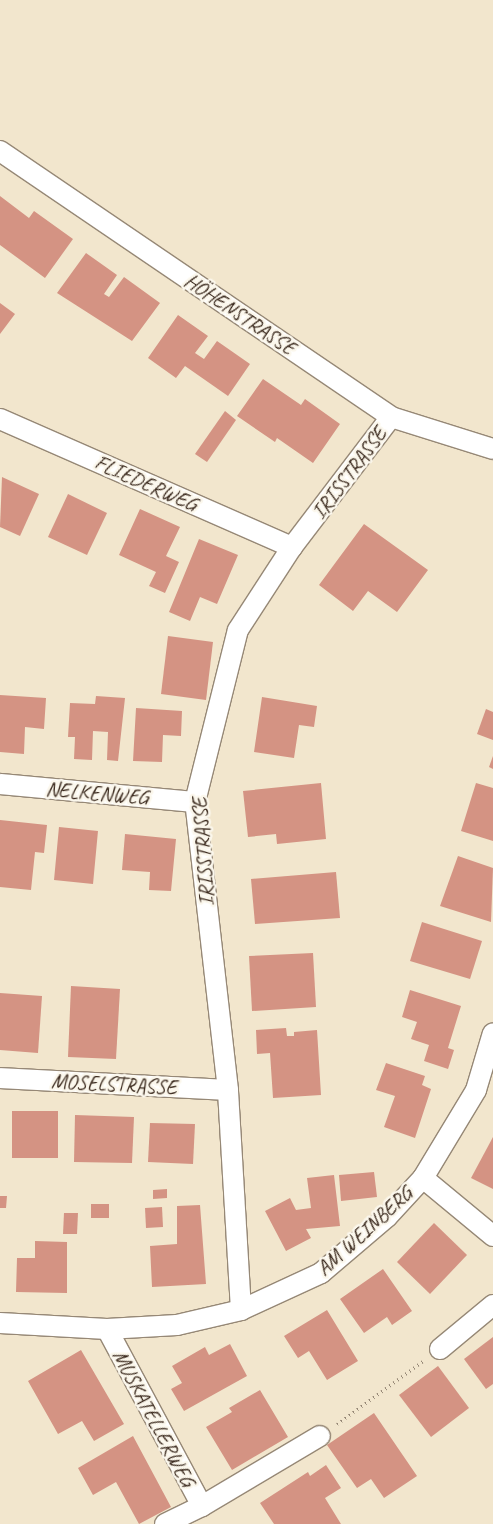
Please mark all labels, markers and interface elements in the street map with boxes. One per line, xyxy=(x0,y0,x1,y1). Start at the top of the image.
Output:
street label: HÖHENSTRASSE xyxy=(180,268,300,360)
street label: IRISSTRASSE xyxy=(306,422,392,524)
street label: FLIEDERWEG xyxy=(91,449,201,517)
street label: NELKENWEG xyxy=(45,776,149,810)
street label: IRISSTRASSE xyxy=(187,797,219,907)
street label: MOSELSTRASSE xyxy=(51,1068,177,1100)
street label: AM WEINBERG xyxy=(311,1181,417,1281)
street label: MUSKATELLERWEG xyxy=(107,1345,201,1491)

